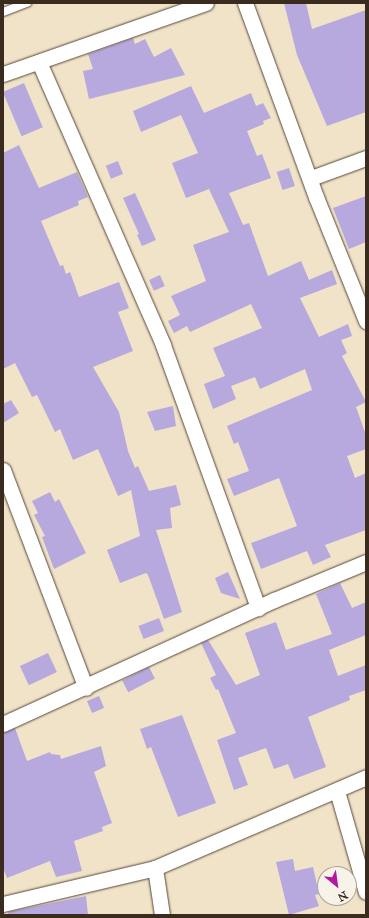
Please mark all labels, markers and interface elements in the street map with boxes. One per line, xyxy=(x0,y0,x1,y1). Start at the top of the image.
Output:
north arrow xyxy=(317,866,357,906)
text: N xyxy=(335,888,350,904)

